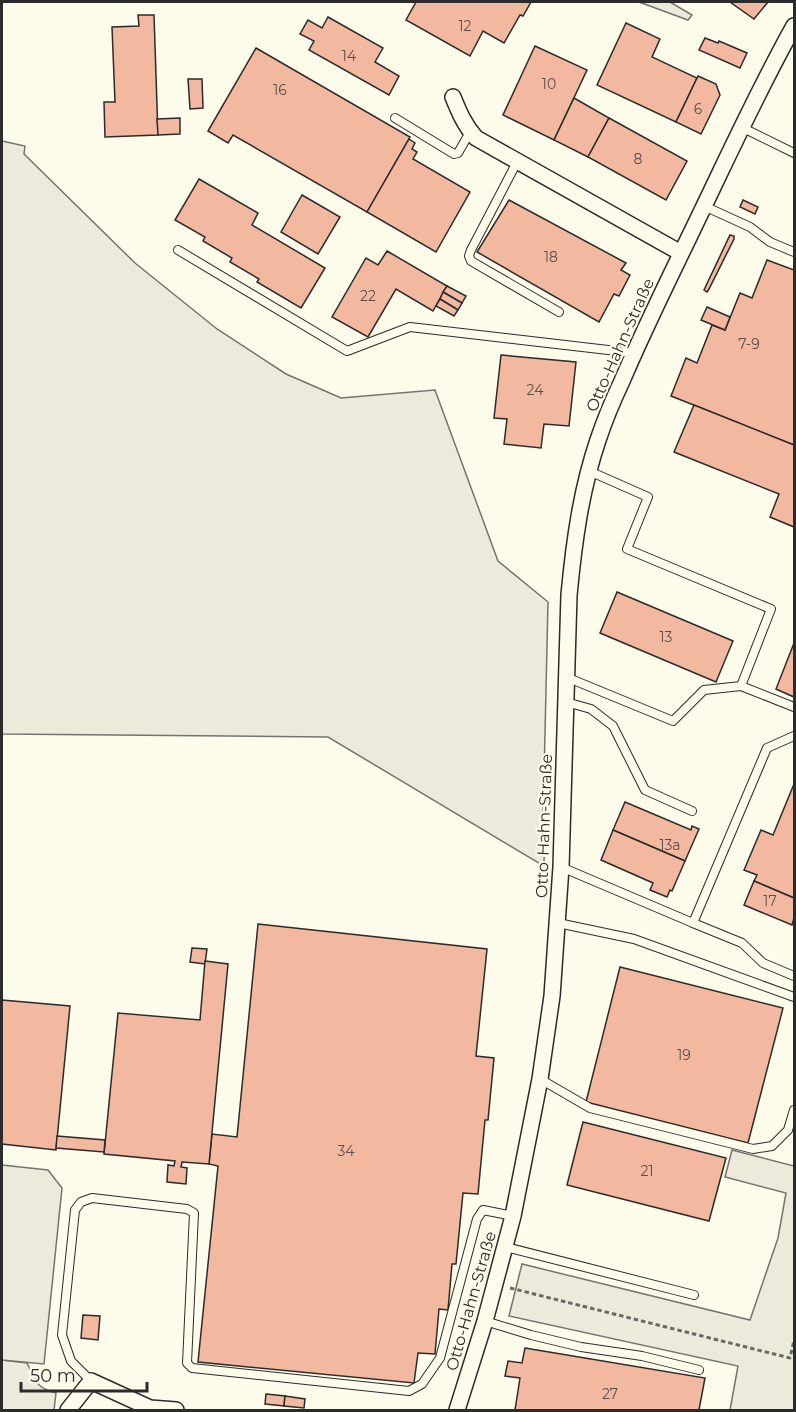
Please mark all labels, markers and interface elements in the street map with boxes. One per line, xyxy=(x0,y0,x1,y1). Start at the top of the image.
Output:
house number: 12 xyxy=(458,17,472,35)
house number: 14 xyxy=(342,47,357,65)
house number: 10 xyxy=(542,75,556,93)
house number: 16 xyxy=(273,81,287,99)
house number: 6 xyxy=(694,100,703,118)
house number: 8 xyxy=(634,150,643,168)
house number: 18 xyxy=(544,248,558,266)
street label: Otto-Hahn-Straße xyxy=(582,275,658,415)
house number: 22 xyxy=(360,287,376,305)
house number: 7-9 xyxy=(738,335,760,353)
house number: 24 xyxy=(527,381,544,399)
house number: 13 xyxy=(660,628,673,646)
street label: Otto-Hahn-Straße xyxy=(532,754,556,898)
house number: 13a xyxy=(659,836,681,854)
house number: 17 xyxy=(763,892,777,910)
house number: 19 xyxy=(677,1046,691,1064)
house number: 34 xyxy=(337,1142,355,1160)
house number: 21 xyxy=(640,1162,654,1180)
street label: Otto-Hahn-Straße xyxy=(442,1229,500,1373)
scale bar xyxy=(21,1355,147,1393)
text: 50 m xyxy=(30,1365,76,1387)
house number: 27 xyxy=(602,1385,618,1403)

